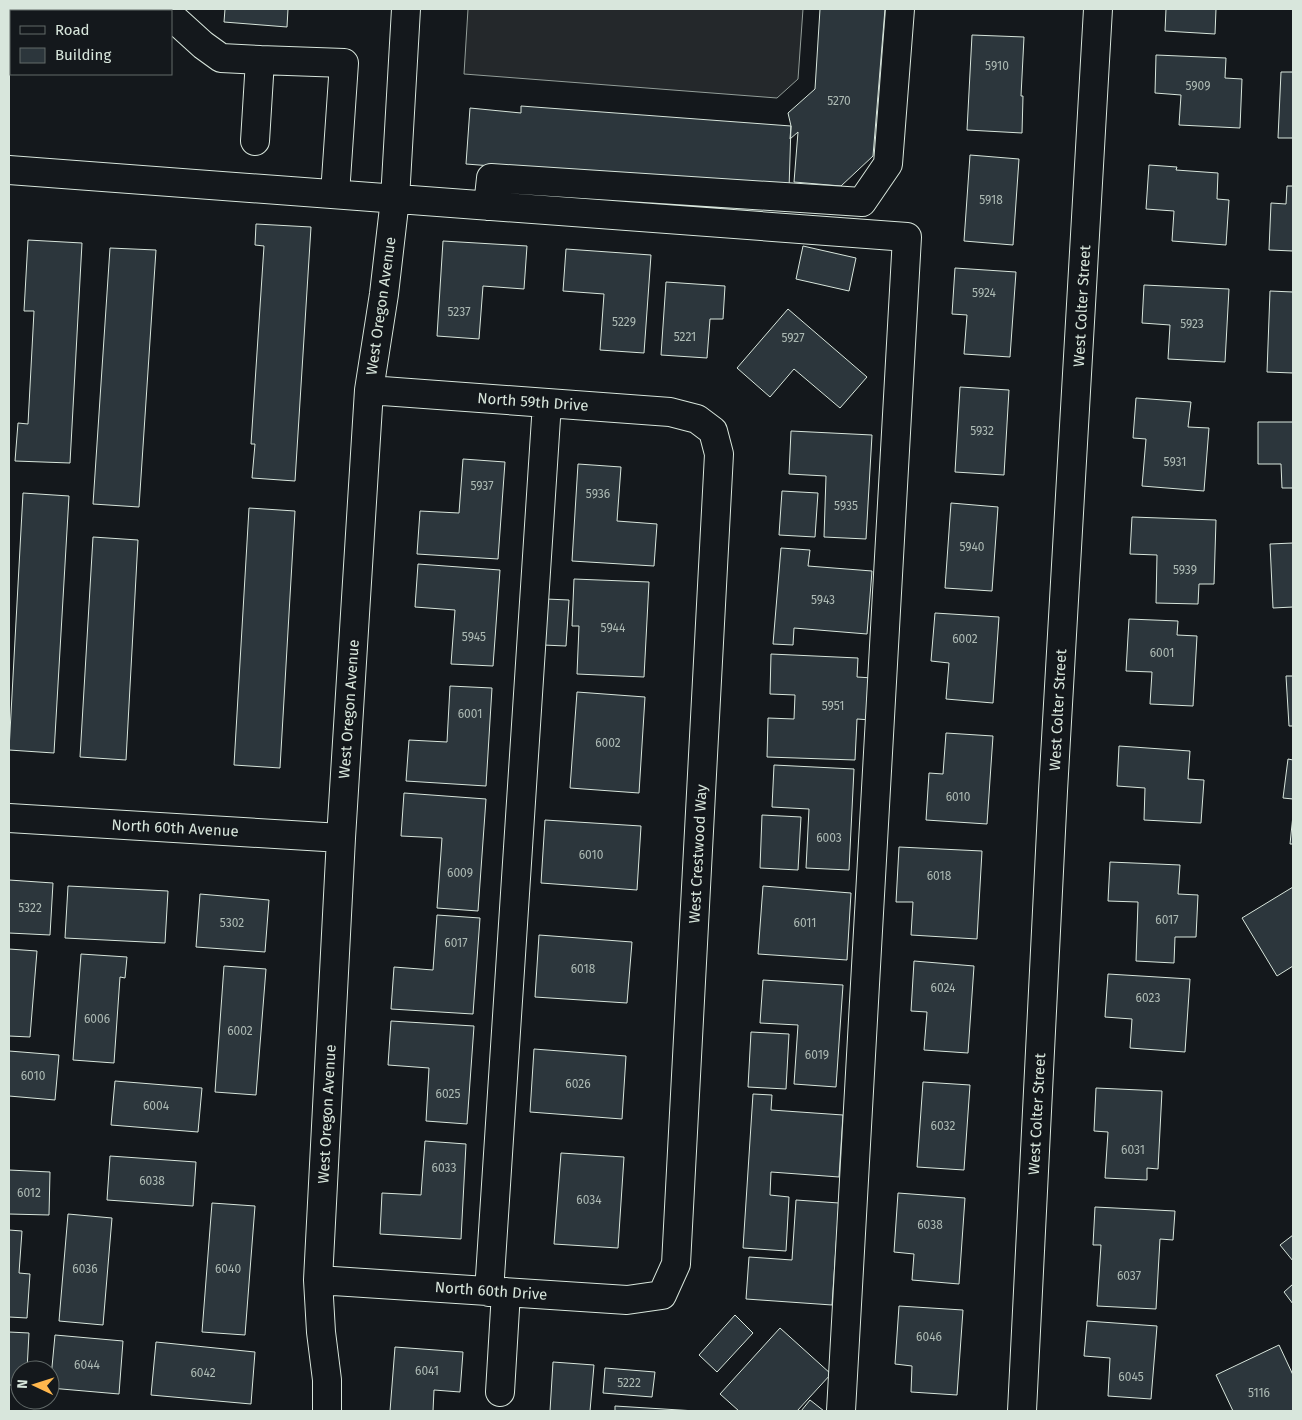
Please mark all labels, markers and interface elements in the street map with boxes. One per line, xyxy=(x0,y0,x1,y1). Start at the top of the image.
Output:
legend xyxy=(10,10,172,75)
text: Road xyxy=(55,21,90,39)
text: Building xyxy=(55,46,111,64)
house number: 5910 xyxy=(985,59,1009,73)
house number: 5909 xyxy=(1185,79,1211,93)
house number: 5270 xyxy=(827,94,851,108)
house number: 5918 xyxy=(979,193,1003,207)
street label: West Oregon Avenue xyxy=(362,236,400,376)
street label: West Colter Street xyxy=(1070,244,1094,367)
house number: 5924 xyxy=(972,286,997,300)
house number: 5237 xyxy=(447,305,471,319)
house number: 5229 xyxy=(612,315,636,329)
house number: 5923 xyxy=(1180,317,1204,331)
house number: 5221 xyxy=(674,330,696,344)
house number: 5927 xyxy=(781,331,805,345)
street label: North 59th Drive xyxy=(477,389,589,415)
house number: 5932 xyxy=(970,424,994,438)
house number: 5931 xyxy=(1164,455,1186,469)
house number: 5937 xyxy=(470,479,494,493)
house number: 5936 xyxy=(586,487,610,501)
house number: 5935 xyxy=(834,499,858,513)
house number: 5940 xyxy=(959,540,985,554)
house number: 5939 xyxy=(1173,563,1197,577)
house number: 5943 xyxy=(811,593,835,607)
house number: 5944 xyxy=(601,621,626,635)
house number: 5945 xyxy=(462,630,486,644)
house number: 6002 xyxy=(952,632,978,646)
street label: West Oregon Avenue xyxy=(335,639,363,779)
house number: 6001 xyxy=(1150,646,1174,660)
street label: West Colter Street xyxy=(1046,648,1070,771)
house number: 5951 xyxy=(822,699,844,713)
house number: 6001 xyxy=(458,707,482,721)
house number: 6002 xyxy=(595,736,621,750)
street label: West Crestwood Way xyxy=(685,783,711,924)
house number: 6010 xyxy=(946,790,971,804)
street label: North 60th Avenue xyxy=(111,816,239,840)
house number: 6003 xyxy=(816,831,842,845)
house number: 6010 xyxy=(579,848,604,862)
house number: 6009 xyxy=(447,866,473,880)
house number: 6018 xyxy=(927,869,952,883)
house number: 5322 xyxy=(18,901,42,915)
house number: 6017 xyxy=(1155,913,1179,927)
house number: 5302 xyxy=(220,916,244,930)
house number: 6011 xyxy=(793,916,817,930)
house number: 6017 xyxy=(444,936,468,950)
house number: 6018 xyxy=(571,962,596,976)
house number: 6024 xyxy=(931,981,956,995)
house number: 6023 xyxy=(1136,991,1160,1005)
house number: 6006 xyxy=(84,1012,110,1026)
house number: 6002 xyxy=(227,1024,253,1038)
street label: West Oregon Avenue xyxy=(314,1044,340,1184)
house number: 6019 xyxy=(805,1048,829,1062)
street label: West Colter Street xyxy=(1025,1052,1049,1175)
house number: 6010 xyxy=(21,1069,46,1083)
house number: 6026 xyxy=(565,1077,591,1091)
house number: 6025 xyxy=(436,1087,460,1101)
house number: 6004 xyxy=(143,1099,170,1113)
house number: 6032 xyxy=(931,1119,955,1133)
house number: 6031 xyxy=(1121,1143,1145,1157)
house number: 6033 xyxy=(432,1161,456,1175)
house number: 6038 xyxy=(139,1174,165,1188)
house number: 6012 xyxy=(17,1186,41,1200)
house number: 6034 xyxy=(576,1193,602,1207)
house number: 6038 xyxy=(917,1218,943,1232)
house number: 6036 xyxy=(72,1262,98,1276)
house number: 6040 xyxy=(215,1262,241,1276)
house number: 6037 xyxy=(1117,1269,1141,1283)
street label: North 60th Drive xyxy=(434,1278,548,1304)
house number: 6046 xyxy=(916,1330,942,1344)
house number: 6044 xyxy=(74,1358,101,1372)
north arrow xyxy=(10,1360,60,1410)
house number: 6041 xyxy=(415,1364,439,1378)
house number: 6042 xyxy=(190,1366,216,1380)
house number: 6045 xyxy=(1118,1370,1144,1384)
house number: 5222 xyxy=(617,1376,641,1390)
text: N xyxy=(14,1379,31,1389)
house number: 5116 xyxy=(1248,1386,1270,1400)

